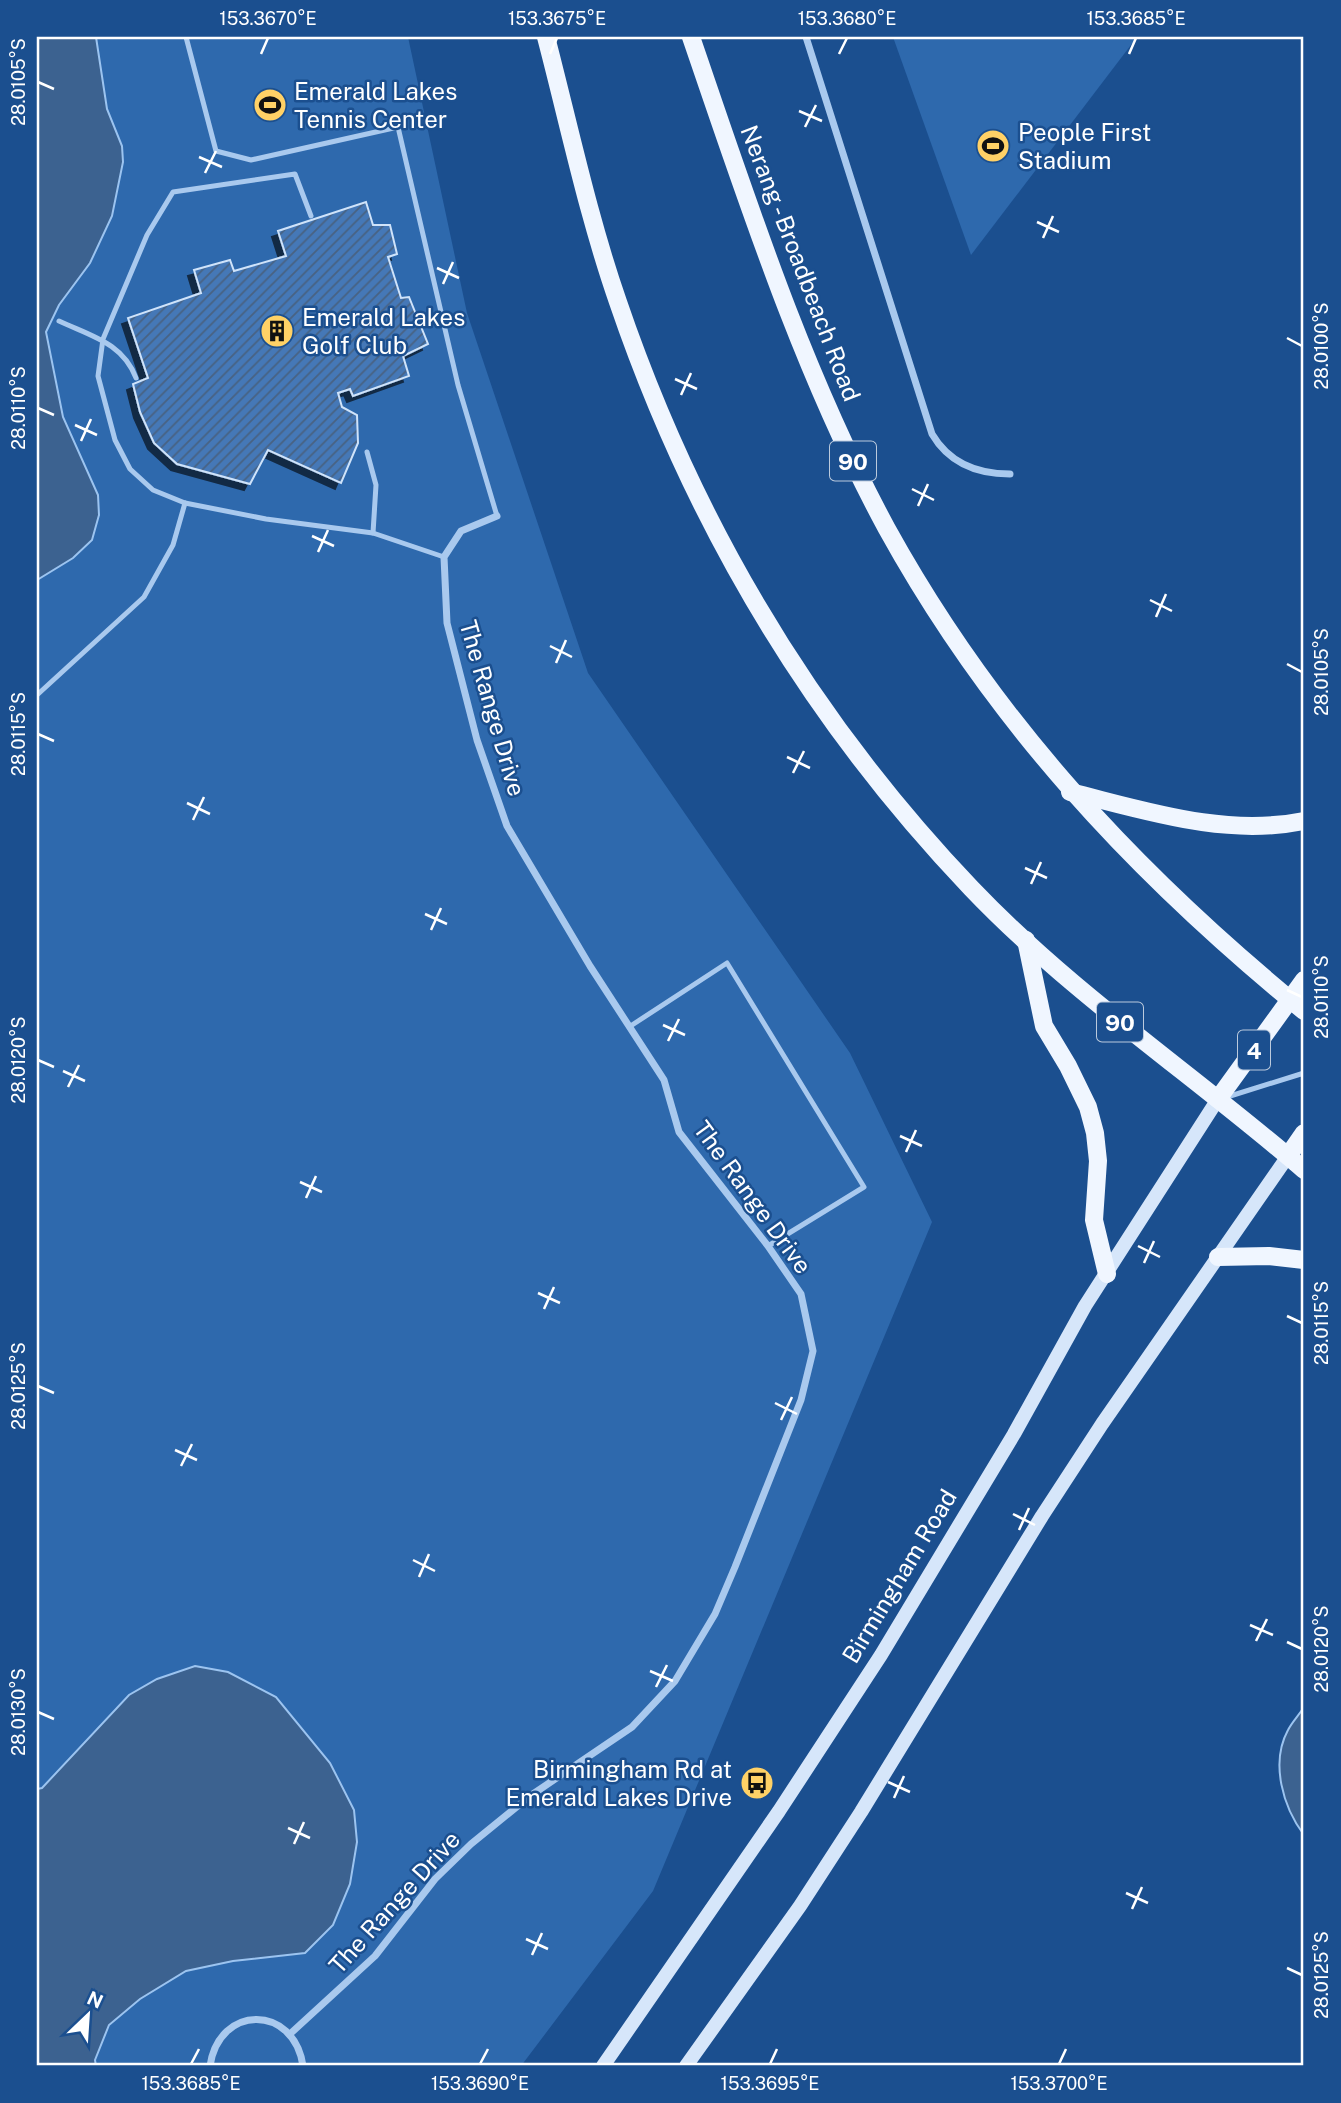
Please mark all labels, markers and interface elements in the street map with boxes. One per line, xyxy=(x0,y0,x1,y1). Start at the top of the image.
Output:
text: 153.3670°E xyxy=(219,8,317,29)
text: 153.3675°E xyxy=(508,8,606,29)
text: 153.3680°E xyxy=(798,8,896,29)
text: 153.3685°E xyxy=(1086,8,1186,29)
text: 28.0105°S xyxy=(8,38,29,126)
place label: Emerald Lakes Tennis Center xyxy=(294,77,457,133)
sports icon: Emerald Lakes Tennis Center xyxy=(251,86,289,124)
place label: People First Stadium xyxy=(1018,118,1151,174)
street label: Nerang - Broadbeach Road xyxy=(735,121,867,405)
sports icon: People First Stadium xyxy=(974,127,1012,165)
text: 28.0100°S xyxy=(1311,302,1332,390)
place label: Emerald Lakes Golf Club xyxy=(302,303,465,359)
building icon: Emerald Lakes Golf Club xyxy=(258,312,296,350)
text: 28.0110°S xyxy=(8,366,29,450)
road number: 90 xyxy=(830,442,876,481)
street label: The Range Drive xyxy=(454,617,532,799)
text: 28.0105°S xyxy=(1311,628,1332,716)
text: 28.0115°S xyxy=(8,692,29,776)
text: 28.0110°S xyxy=(1311,955,1332,1039)
road number: 90 xyxy=(1097,1002,1143,1042)
text: 28.0120°S xyxy=(8,1017,29,1103)
road number: 4 xyxy=(1238,1030,1270,1070)
street label: The Range Drive xyxy=(688,1115,818,1279)
text: 28.0115°S xyxy=(1311,1281,1332,1365)
text: 28.0125°S xyxy=(8,1342,29,1430)
street label: Birmingham Road xyxy=(836,1484,962,1668)
text: 28.0120°S xyxy=(1311,1606,1332,1692)
text: 28.0130°S xyxy=(8,1668,29,1756)
place label: Birmingham Rd at Emerald Lakes Drive xyxy=(506,1755,732,1811)
bus stop icon: Birmingham Rd at Emerald Lakes Drive xyxy=(738,1764,776,1802)
street label: The Range Drive xyxy=(323,1825,465,1979)
text: 28.0125°S xyxy=(1311,1931,1332,2019)
north arrow xyxy=(52,1980,122,2050)
text: N xyxy=(84,1986,107,2013)
text: 153.3685°E xyxy=(141,2073,241,2094)
text: 153.3690°E xyxy=(431,2073,529,2094)
text: 153.3695°E xyxy=(721,2073,819,2094)
text: 153.3700°E xyxy=(1010,2073,1108,2094)

